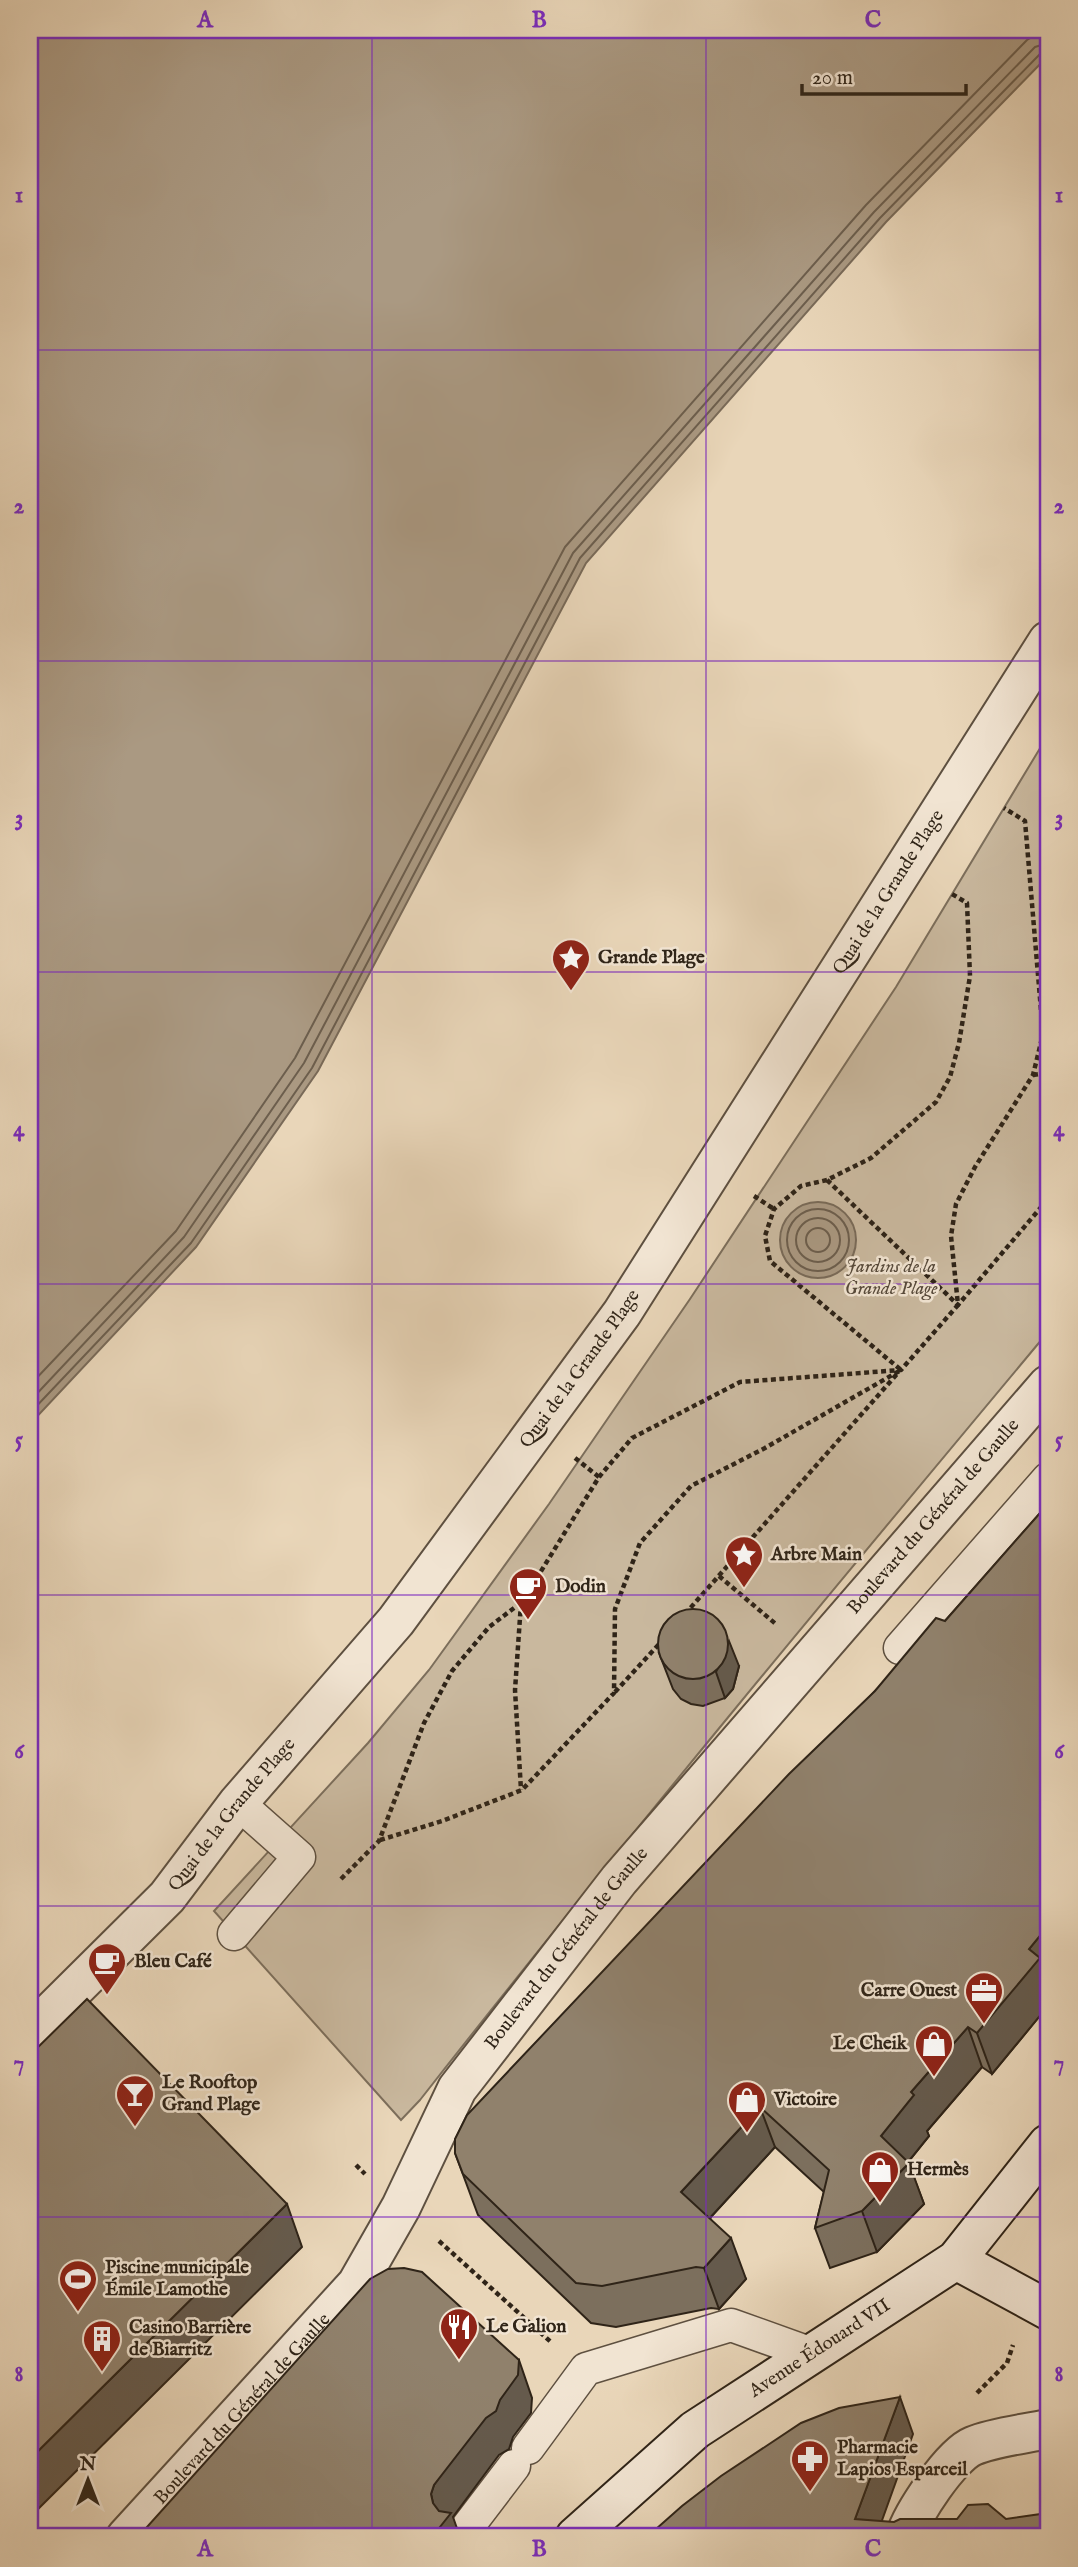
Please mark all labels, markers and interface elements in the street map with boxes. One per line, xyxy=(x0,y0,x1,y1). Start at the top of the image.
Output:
text: A xyxy=(196,6,214,35)
text: B xyxy=(531,6,547,35)
text: C xyxy=(865,6,882,35)
scale bar xyxy=(802,52,966,96)
text: 20 m xyxy=(812,65,853,92)
text: 1 xyxy=(15,181,23,210)
text: 1 xyxy=(1055,181,1063,210)
text: 2 xyxy=(14,492,25,521)
text: 2 xyxy=(1054,492,1065,521)
text: 3 xyxy=(15,804,23,833)
text: 3 xyxy=(1055,804,1063,833)
street label: Quai de la Grande Plage xyxy=(828,805,950,979)
place icon: Grande Plage xyxy=(550,937,592,992)
place label: Grande Plage xyxy=(598,946,705,970)
text: 4 xyxy=(13,1115,25,1144)
text: 4 xyxy=(1053,1115,1065,1144)
park label: Jardins de la Grande Plage xyxy=(844,1255,938,1301)
street label: Quai de la Grande Plage xyxy=(515,1285,646,1453)
street label: Boulevard du Général de Gaulle xyxy=(843,1414,1025,1619)
text: 5 xyxy=(15,1426,24,1455)
text: 5 xyxy=(1055,1426,1064,1455)
place icon: Arbre Main xyxy=(723,1534,765,1589)
place label: Arbre Main xyxy=(770,1543,862,1567)
cafe icon: Dodin xyxy=(507,1566,549,1621)
place label: Dodin xyxy=(555,1575,606,1599)
street label: Quai de la Grande Plage xyxy=(163,1733,301,1896)
text: 6 xyxy=(14,1737,25,1766)
text: 6 xyxy=(1054,1737,1065,1766)
street label: Boulevard du Général de Gaulle xyxy=(480,1842,654,2055)
cafe icon: Bleu Café xyxy=(86,1941,128,1996)
place label: Bleu Café xyxy=(134,1950,212,1974)
office icon: Carre Ouest xyxy=(963,1970,1005,2025)
place label: Carre Ouest xyxy=(861,1979,957,2003)
shop icon: Le Cheik xyxy=(913,2023,955,2078)
place label: Le Cheik xyxy=(833,2032,908,2056)
text: 7 xyxy=(14,2049,24,2078)
text: 7 xyxy=(1054,2049,1064,2078)
place label: Le Rooftop Grand Plage xyxy=(162,2071,260,2117)
bar icon: Le Rooftop Grand Plage xyxy=(114,2073,156,2128)
shop icon: Victoire xyxy=(726,2079,768,2134)
place label: Victoire xyxy=(773,2088,837,2112)
shop icon: Hermès xyxy=(859,2149,901,2204)
place label: Hermès xyxy=(907,2158,969,2182)
place label: Piscine municipale Émile Lamothe xyxy=(105,2256,249,2302)
sports icon: Piscine municipale Émile Lamothe xyxy=(57,2258,99,2313)
street label: Avenue Édouard VII xyxy=(744,2294,895,2404)
restaurant icon: Le Galion xyxy=(438,2306,480,2361)
street label: Boulevard du Général de Gaulle xyxy=(149,2308,336,2510)
place label: Le Galion xyxy=(486,2315,566,2339)
place label: Casino Barrière de Biarritz xyxy=(129,2316,251,2362)
building icon: Casino Barrière de Biarritz xyxy=(81,2318,123,2373)
text: 8 xyxy=(14,2360,24,2389)
text: 8 xyxy=(1054,2360,1064,2389)
place label: Pharmacie Lapios Esparceil xyxy=(837,2436,968,2482)
pharmacy icon: Pharmacie Lapios Esparceil xyxy=(789,2438,831,2493)
north arrow xyxy=(52,2444,122,2514)
text: N xyxy=(79,2453,97,2477)
text: A xyxy=(196,2535,214,2564)
text: B xyxy=(531,2535,547,2564)
text: C xyxy=(865,2535,882,2564)

